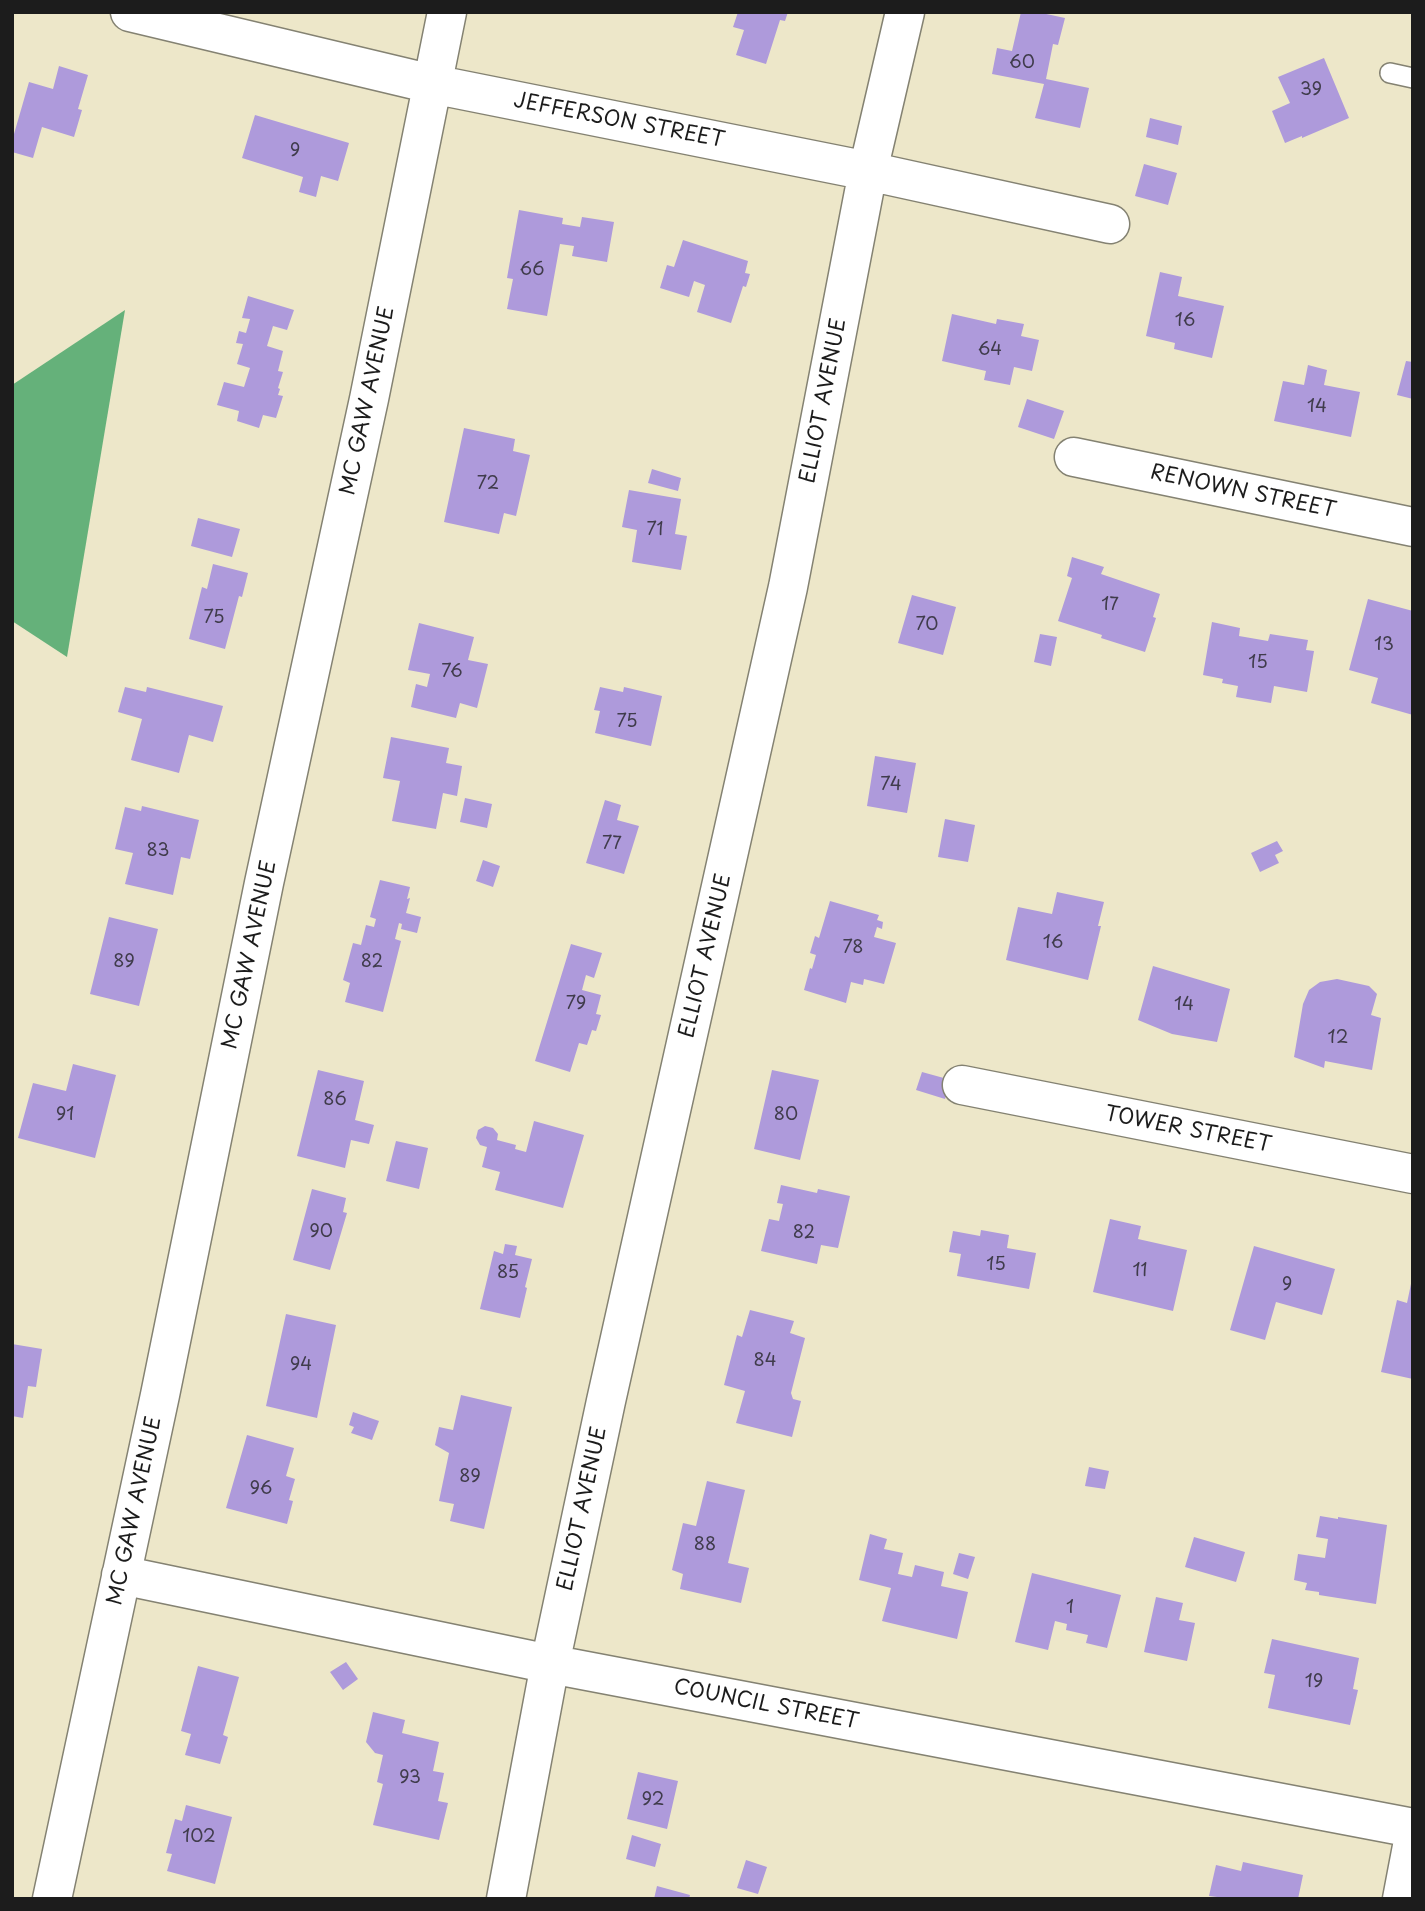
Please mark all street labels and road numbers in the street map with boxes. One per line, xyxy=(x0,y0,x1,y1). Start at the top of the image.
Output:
street label: JEFFERSON STREET xyxy=(512,88,726,154)
street label: MC GAW AVENUE xyxy=(336,304,400,498)
street label: ELLIOT AVENUE xyxy=(796,316,852,486)
street label: RENOWN STREET xyxy=(1148,460,1338,524)
street label: MC GAW AVENUE xyxy=(218,858,282,1052)
street label: ELLIOT AVENUE xyxy=(675,872,737,1040)
street label: TOWER STREET xyxy=(1103,1102,1273,1158)
street label: MC GAW AVENUE xyxy=(103,1414,167,1608)
street label: ELLIOT AVENUE xyxy=(553,1424,613,1594)
street label: COUNCIL STREET xyxy=(671,1675,861,1735)

